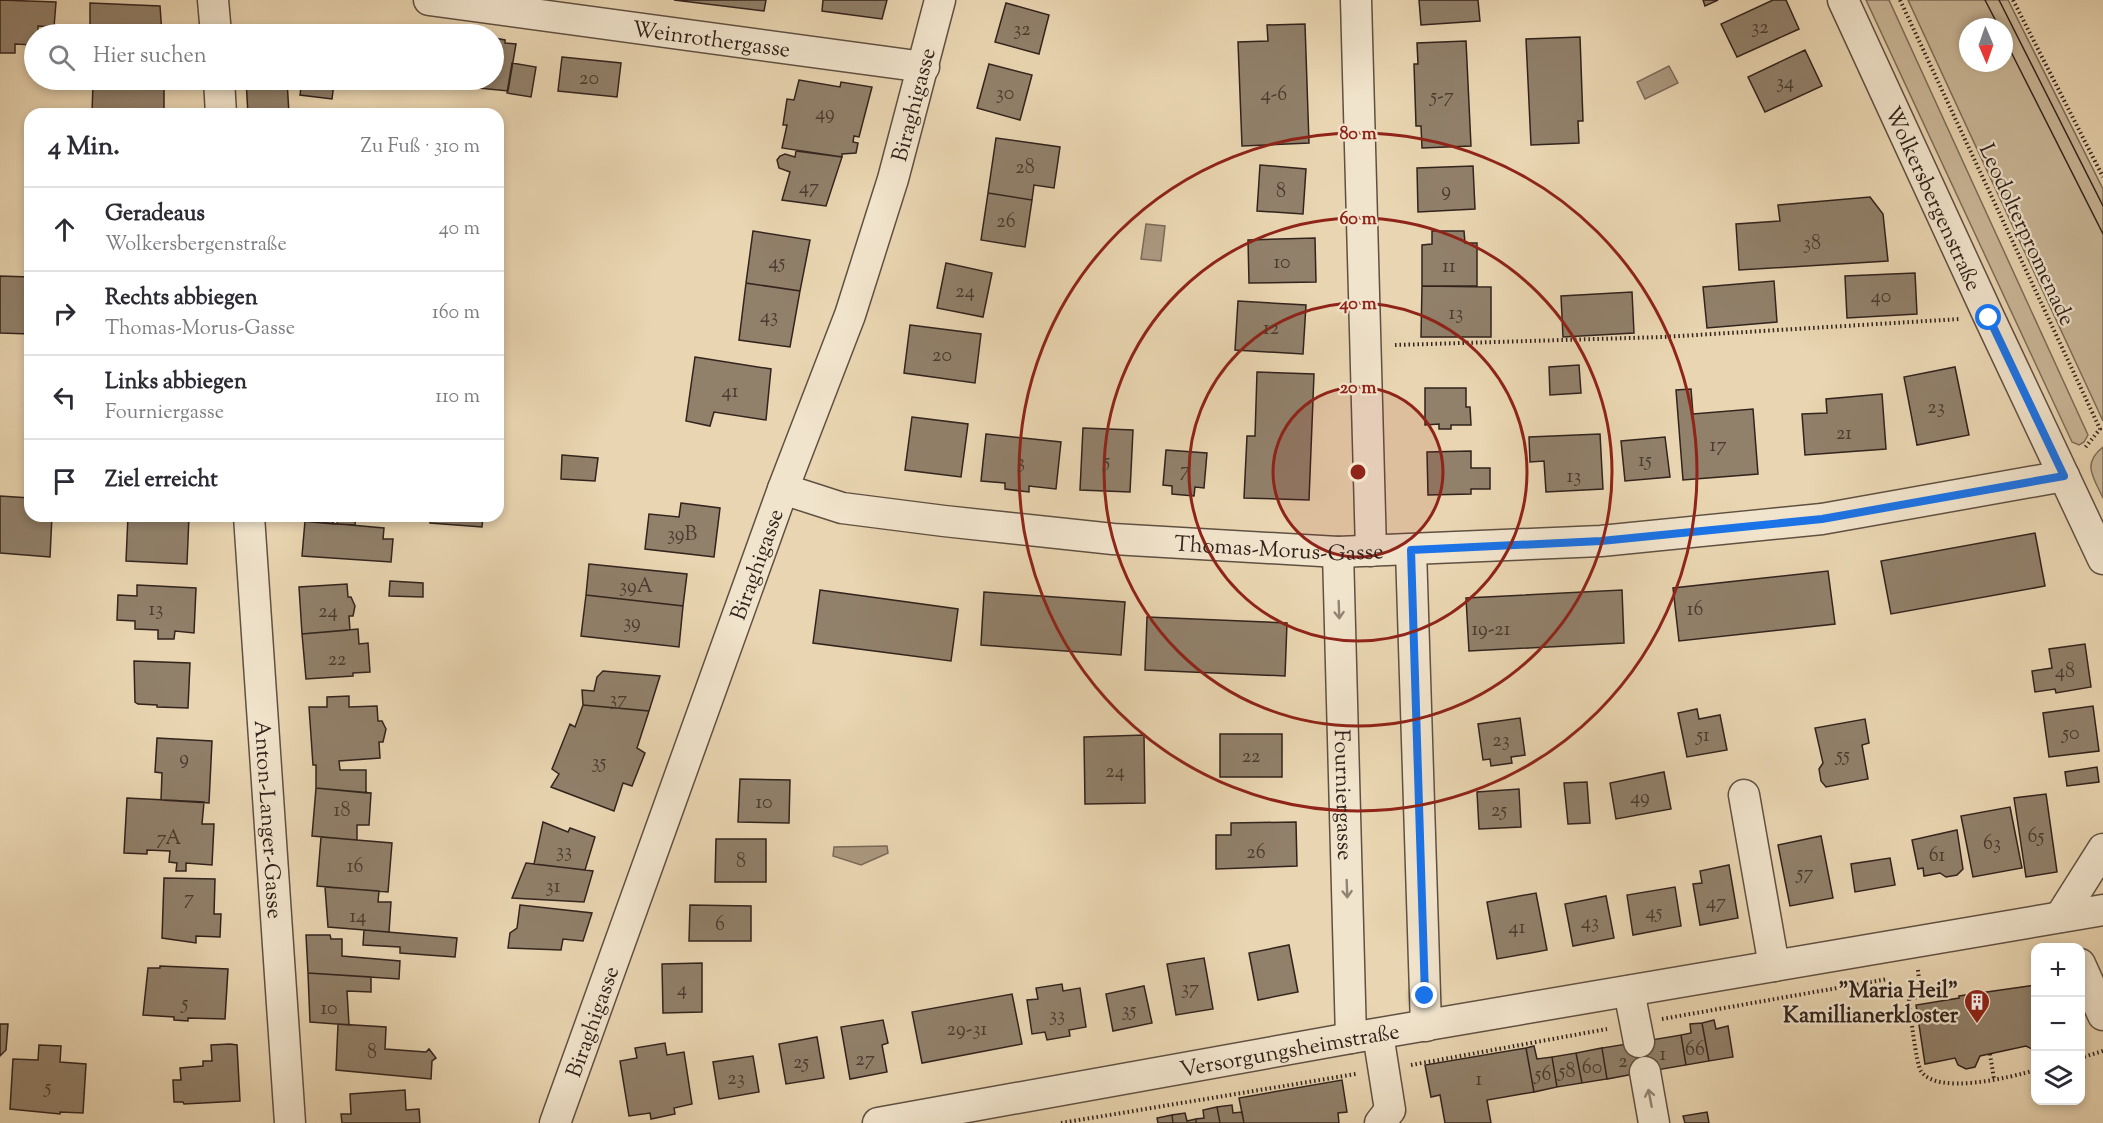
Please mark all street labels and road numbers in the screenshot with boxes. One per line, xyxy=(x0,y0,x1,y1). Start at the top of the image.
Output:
street label: Weinrothergasse xyxy=(630,15,792,68)
street label: Biraghigasse xyxy=(885,45,946,165)
street label: Wolkersbergenstraße xyxy=(1875,102,1988,297)
street label: Leodolterpromenade xyxy=(1969,139,2082,332)
street label: Biraghigasse xyxy=(724,505,794,625)
street label: Thomas-Morus-Gasse xyxy=(1173,530,1384,571)
street label: Anton-Langer-Gasse xyxy=(244,719,289,920)
street label: Fourniergasse xyxy=(1324,729,1359,861)
street label: Biraghigasse xyxy=(560,962,629,1083)
street label: Versorgungsheimstraße xyxy=(1178,1017,1402,1087)

